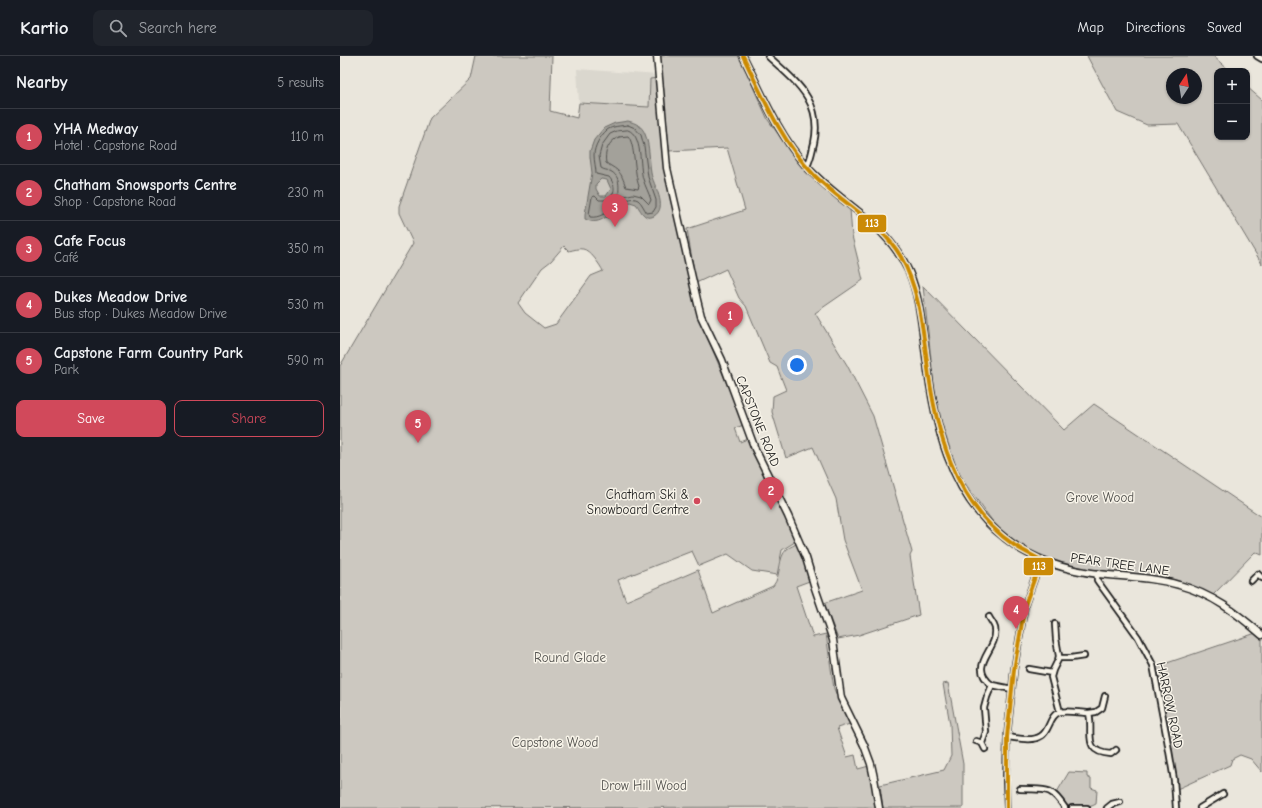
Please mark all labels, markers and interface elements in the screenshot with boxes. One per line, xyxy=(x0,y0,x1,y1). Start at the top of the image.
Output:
search box xyxy=(93,10,373,46)
text: Kartio xyxy=(20,17,69,39)
icon: search xyxy=(107,17,129,39)
text: Search here xyxy=(139,19,217,37)
text: Map xyxy=(1077,19,1104,36)
text: Directions xyxy=(1126,19,1185,36)
text: Saved xyxy=(1207,19,1242,36)
north arrow xyxy=(1166,68,1202,104)
map controls xyxy=(1214,68,1250,140)
button: + xyxy=(1214,68,1250,104)
text: Nearby xyxy=(16,73,67,92)
text: 5 results xyxy=(277,75,324,90)
button: − xyxy=(1214,104,1250,140)
text: YHA Medway xyxy=(54,120,138,138)
text: 1 xyxy=(26,129,32,144)
text: 110 m xyxy=(291,129,324,144)
text: Hotel · Capstone Road xyxy=(54,138,177,153)
text: Chatham Snowsports Centre xyxy=(54,176,237,194)
text: 2 xyxy=(26,185,32,200)
text: 230 m xyxy=(288,185,324,200)
text: Shop · Capstone Road xyxy=(54,194,176,209)
pin: 3 xyxy=(602,194,628,227)
line badge: 113 xyxy=(857,214,887,233)
text: 113 xyxy=(865,217,879,230)
text: Cafe Focus xyxy=(54,232,126,250)
text: 3 xyxy=(26,241,32,256)
text: 350 m xyxy=(287,241,324,256)
text: Café xyxy=(54,250,78,265)
text: Dukes Meadow Drive xyxy=(54,288,187,306)
text: 4 xyxy=(26,297,32,312)
text: 530 m xyxy=(287,297,324,312)
pin: 1 xyxy=(717,302,743,335)
text: Bus stop · Dukes Meadow Drive xyxy=(54,306,227,321)
text: Capstone Farm Country Park xyxy=(54,344,243,362)
text: 5 xyxy=(26,353,32,368)
text: 590 m xyxy=(287,353,324,368)
your location xyxy=(787,355,807,375)
text: Park xyxy=(54,362,79,377)
street label: CAPSTONE ROAD xyxy=(733,373,783,469)
button: Save xyxy=(16,400,166,437)
button: Share xyxy=(174,400,324,437)
pin: 5 xyxy=(405,410,431,443)
pin: 2 xyxy=(758,477,784,510)
place label: Chatham Ski & Snowboard Centre xyxy=(587,487,689,517)
park label: Grove Wood xyxy=(1066,490,1134,505)
marker: Chatham Ski & Snowboard Centre xyxy=(692,496,702,506)
street label: PEAR TREE LANE xyxy=(1070,550,1171,578)
line badge: 113 xyxy=(1023,557,1054,576)
text: 113 xyxy=(1032,560,1046,573)
pin: 4 xyxy=(1003,596,1029,629)
park label: Round Glade xyxy=(534,650,606,665)
street label: HARROW ROAD xyxy=(1154,660,1186,750)
park label: Capstone Wood xyxy=(512,735,598,750)
park label: Drow Hill Wood xyxy=(601,778,687,793)

